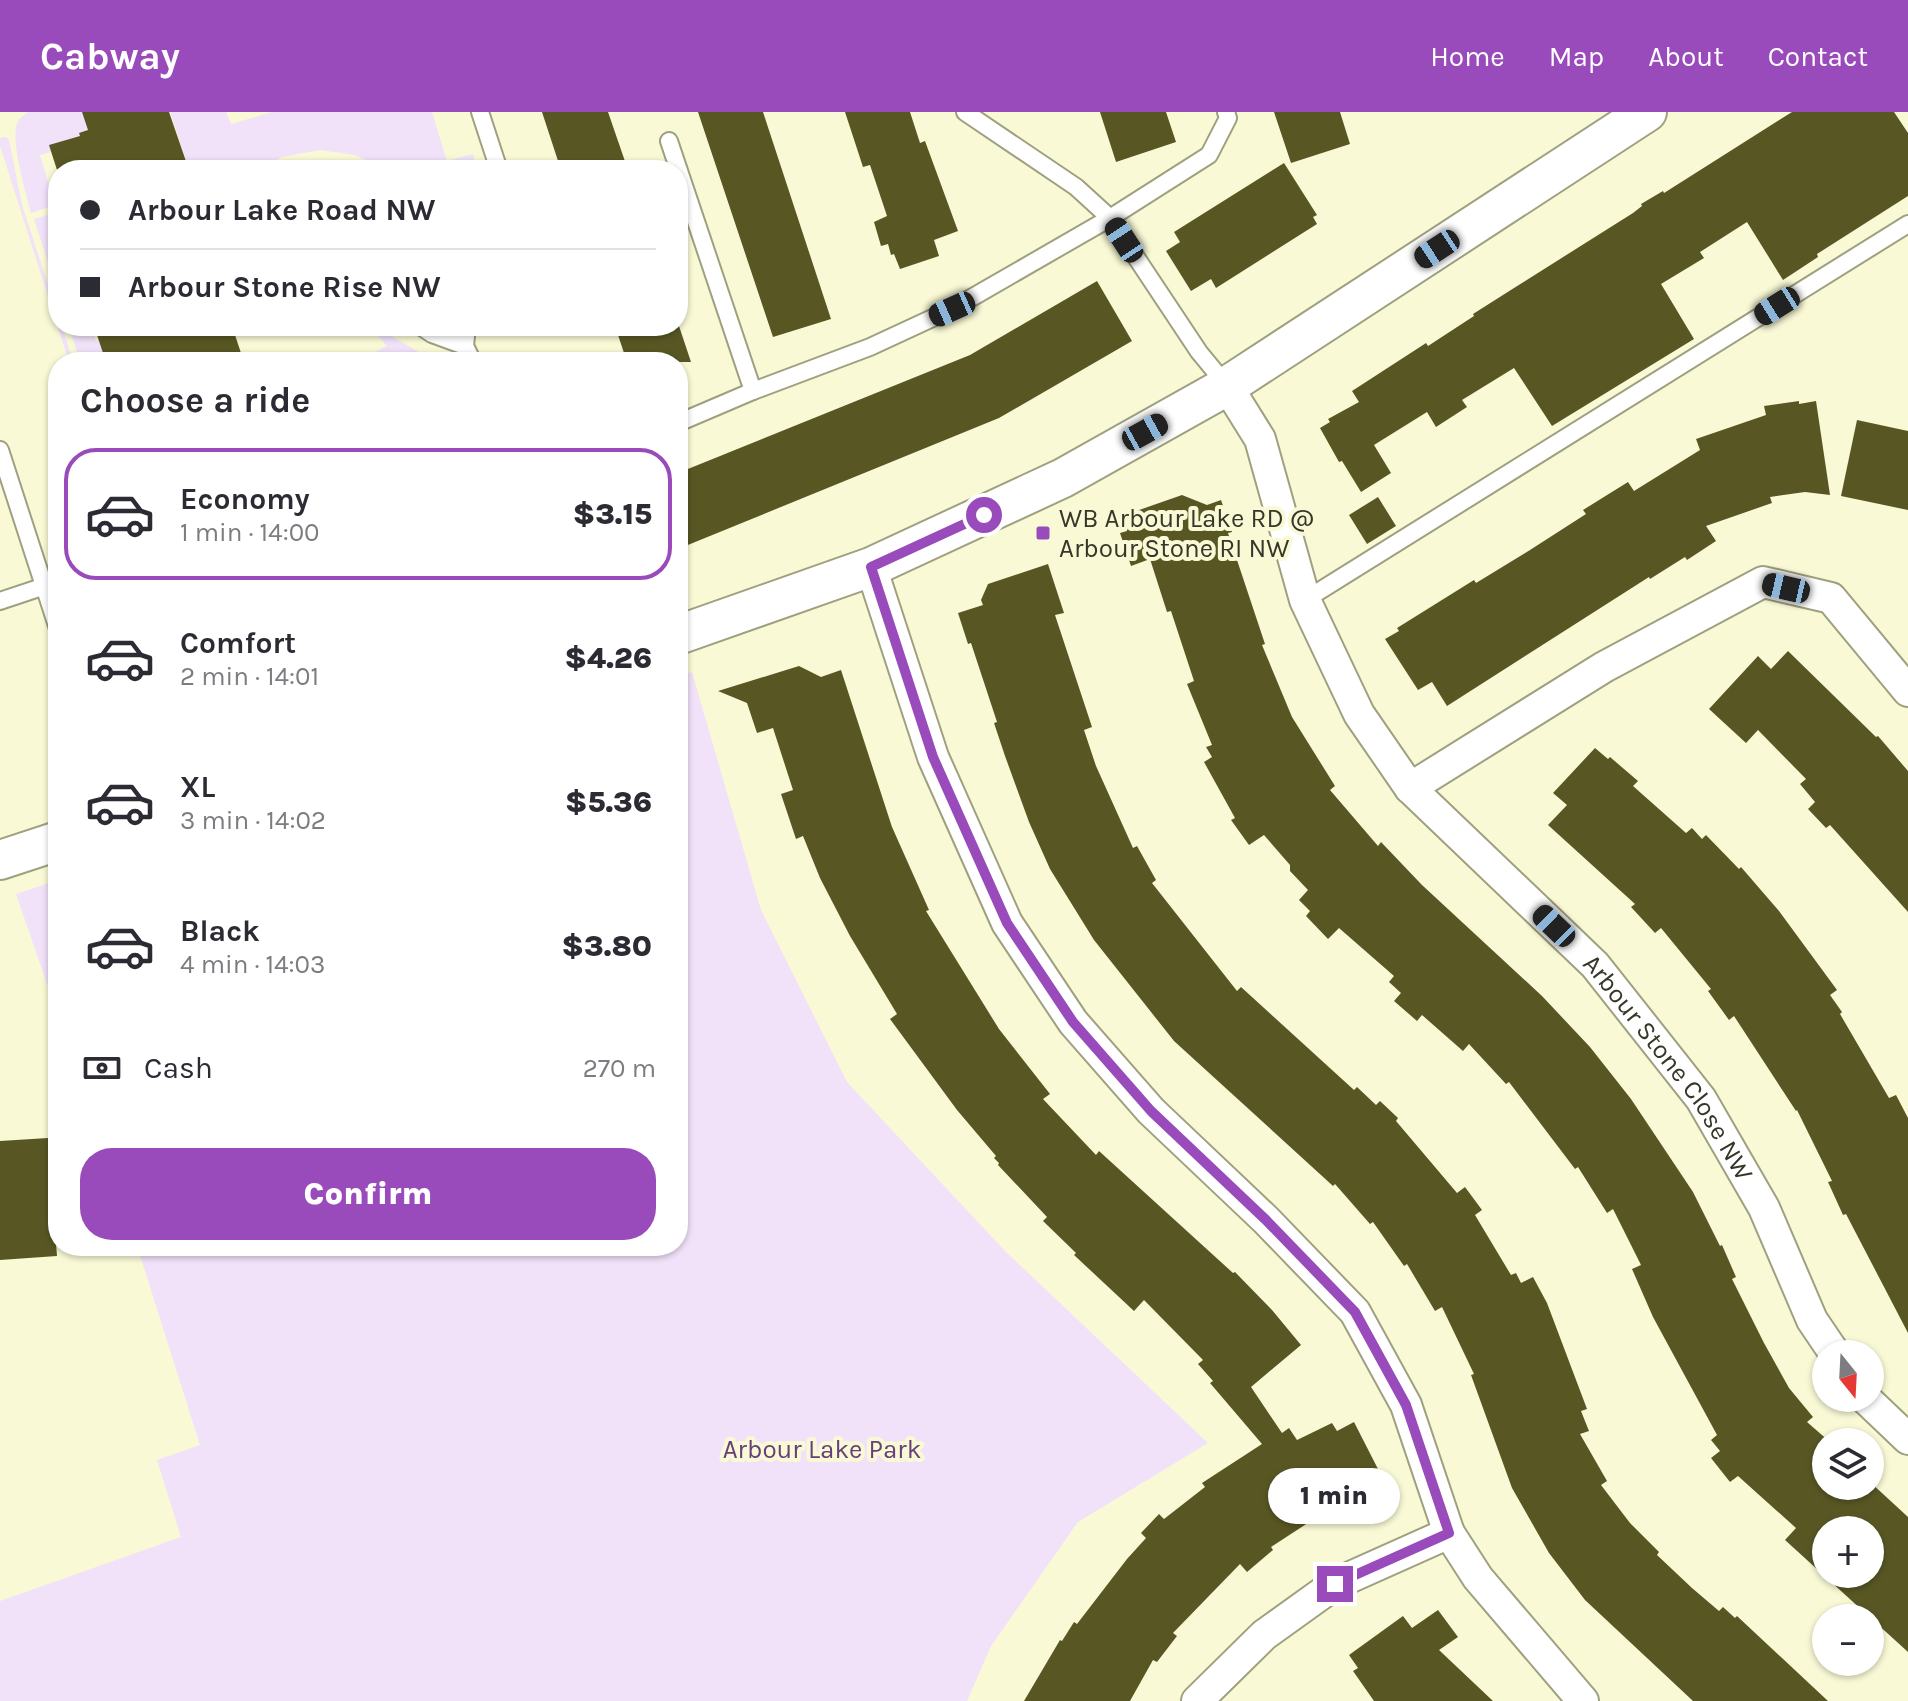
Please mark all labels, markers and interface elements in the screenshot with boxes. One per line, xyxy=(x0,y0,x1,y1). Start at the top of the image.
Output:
text: Cabway xyxy=(40,34,180,79)
text: Home xyxy=(1430,40,1505,73)
text: Map xyxy=(1549,40,1604,73)
text: About xyxy=(1648,40,1724,73)
text: Contact xyxy=(1768,40,1868,73)
text: Arbour Lake Road NW xyxy=(128,192,435,228)
car xyxy=(1101,213,1147,267)
car xyxy=(1410,226,1464,272)
text: Arbour Stone Rise NW xyxy=(128,269,441,305)
car xyxy=(1750,283,1804,329)
car xyxy=(925,288,979,330)
text: Choose a ride xyxy=(80,379,310,421)
car xyxy=(1118,410,1172,454)
icon: car xyxy=(84,478,156,550)
text: Economy xyxy=(180,481,310,517)
text: $3.15 xyxy=(573,496,652,532)
route start xyxy=(966,497,1002,533)
place label: WB Arbour Lake RD @ Arbour Stone RI NW xyxy=(1059,503,1314,564)
text: 1 min · 14:00 xyxy=(180,517,320,548)
marker: WB Arbour Lake RD @ Arbour Stone RI NW xyxy=(1034,524,1052,542)
car xyxy=(1760,571,1812,605)
icon: car xyxy=(84,622,156,694)
text: Comfort xyxy=(180,625,296,661)
text: $4.26 xyxy=(565,640,652,676)
text: 2 min · 14:01 xyxy=(180,661,319,692)
icon: car xyxy=(84,766,156,838)
text: XL xyxy=(180,769,215,805)
text: $5.36 xyxy=(565,784,652,820)
text: 3 min · 14:02 xyxy=(180,805,326,836)
car xyxy=(1528,901,1580,951)
icon: car xyxy=(84,910,156,982)
text: Black xyxy=(180,913,260,949)
text: $3.80 xyxy=(562,928,652,964)
street label: Arbour Stone Close NW xyxy=(1577,947,1760,1186)
text: 4 min · 14:03 xyxy=(180,949,325,980)
icon: cash xyxy=(80,1046,124,1090)
text: Cash xyxy=(144,1050,213,1086)
text: 270 m xyxy=(583,1053,656,1084)
button: Confirm xyxy=(80,1148,656,1240)
north arrow xyxy=(1812,1340,1884,1412)
map controls xyxy=(1812,1340,1884,1676)
button: layers xyxy=(1812,1428,1884,1500)
park label: Arbour Lake Park xyxy=(723,1434,921,1465)
callout: 1 min xyxy=(1269,1468,1401,1524)
text: 1 min xyxy=(1300,1480,1368,1511)
button: + xyxy=(1812,1516,1884,1588)
route end xyxy=(1317,1566,1353,1602)
button: − xyxy=(1812,1604,1884,1676)

